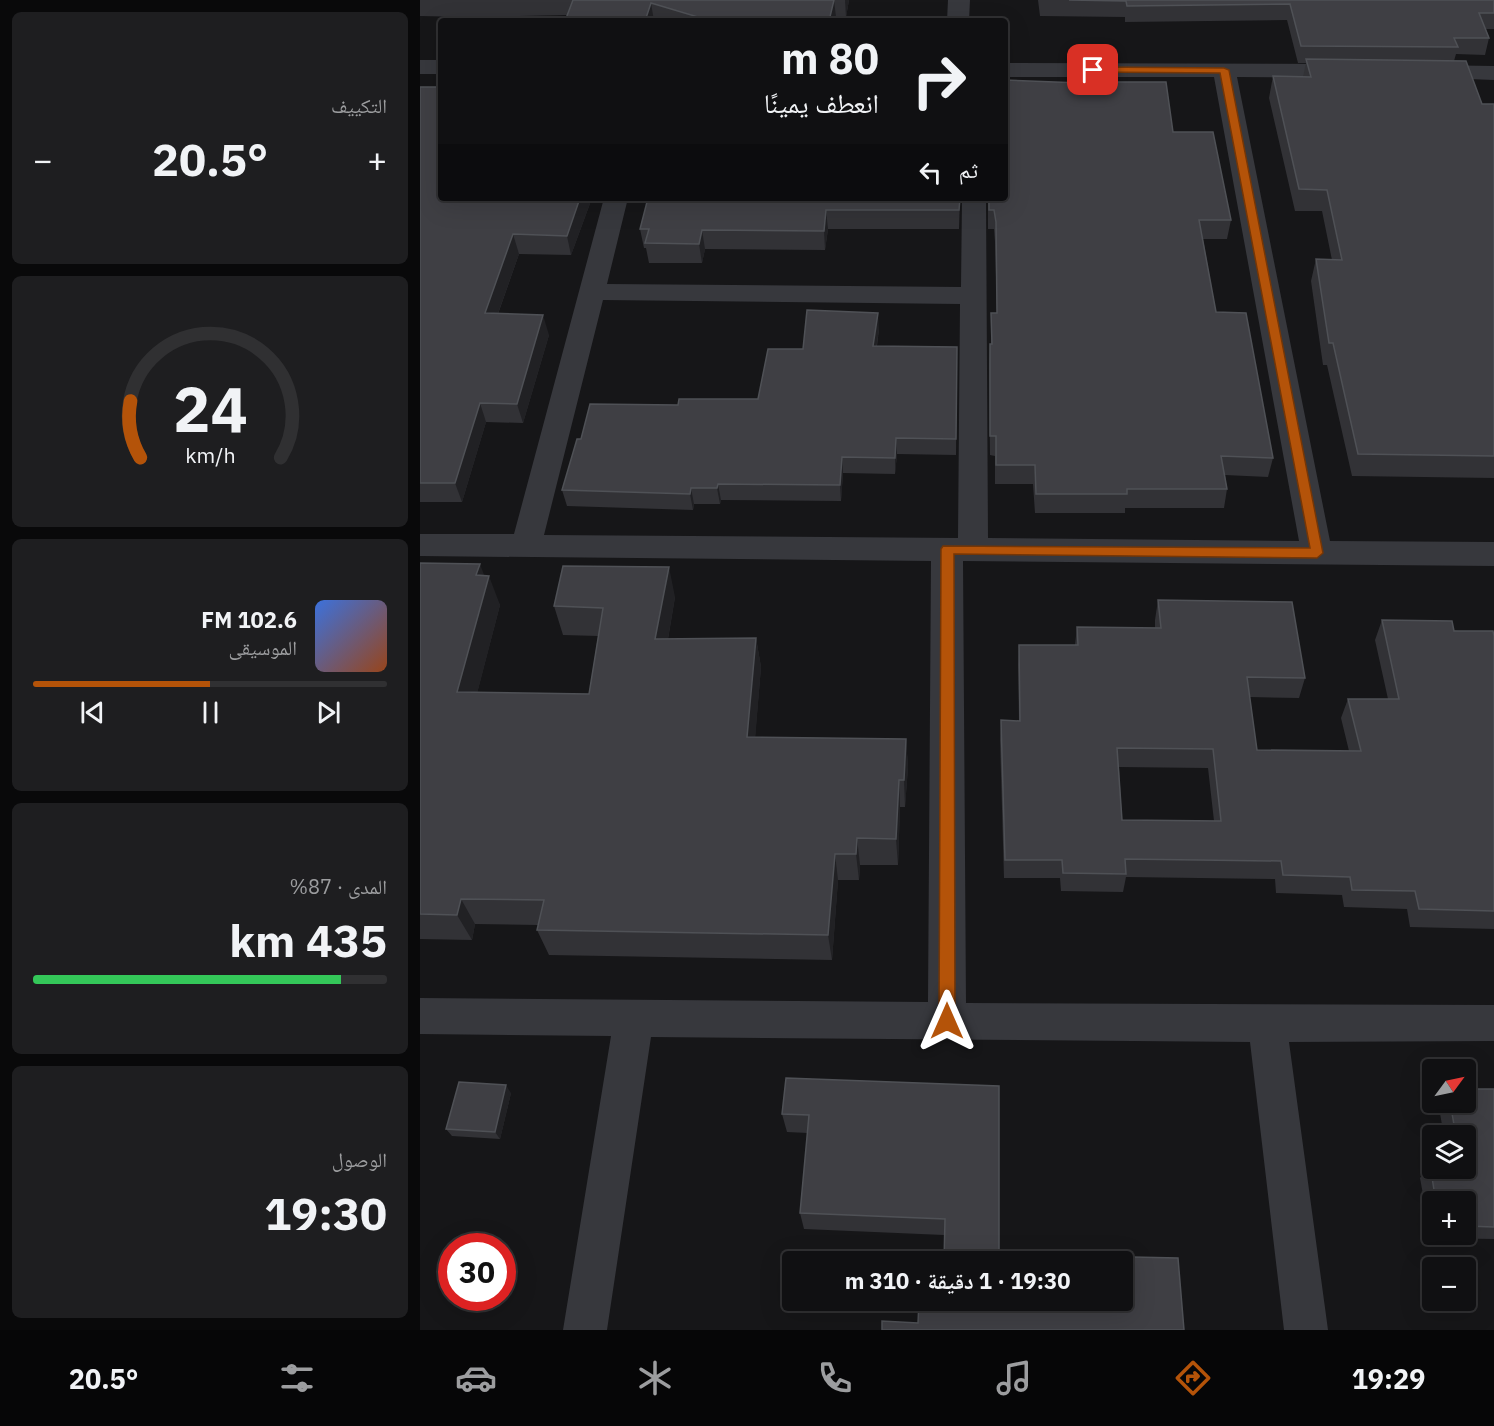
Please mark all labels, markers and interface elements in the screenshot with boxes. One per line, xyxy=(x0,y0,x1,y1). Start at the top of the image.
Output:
text: 80 m xyxy=(781,31,879,86)
icon: right xyxy=(900,42,978,120)
pin xyxy=(1067,44,1118,95)
icon: arrive xyxy=(1076,53,1109,86)
text: انعطف يمينًا xyxy=(764,85,879,120)
text: التكييف xyxy=(331,92,387,119)
text: 20.5° xyxy=(152,130,268,188)
text: − xyxy=(33,138,53,181)
text: + xyxy=(367,138,387,181)
text: ثم xyxy=(959,155,978,184)
icon: left xyxy=(914,156,947,189)
text: 24 xyxy=(173,369,247,450)
text: km/h xyxy=(185,442,235,470)
text: 102.6 FM xyxy=(201,605,297,634)
text: الموسيقى xyxy=(229,634,297,661)
icon: previous xyxy=(76,696,109,729)
icon: pause xyxy=(194,696,227,729)
icon: next xyxy=(312,696,345,729)
text: المدى · 87% xyxy=(289,873,387,900)
text: 435 km xyxy=(229,911,387,969)
position arrow xyxy=(915,989,979,1053)
north arrow xyxy=(1422,1059,1476,1113)
map controls xyxy=(1422,1059,1476,1311)
button: layers xyxy=(1422,1125,1476,1179)
text: الوصول xyxy=(332,1146,387,1173)
text: 19:30 xyxy=(264,1184,387,1242)
button: + xyxy=(1422,1191,1476,1245)
speed limit sign: 30 xyxy=(438,1233,516,1311)
button: − xyxy=(1422,1257,1476,1311)
text: 19:30 · 1 دقيقة · 310 m xyxy=(845,1266,1070,1295)
icon: filters xyxy=(276,1357,318,1399)
icon: car xyxy=(455,1357,497,1399)
icon: climate xyxy=(634,1357,676,1399)
icon: phone xyxy=(814,1357,856,1399)
icon: music xyxy=(993,1357,1035,1399)
icon: directions xyxy=(1172,1357,1214,1399)
text: 20.5° xyxy=(69,1361,138,1396)
text: 19:29 xyxy=(1352,1361,1425,1396)

